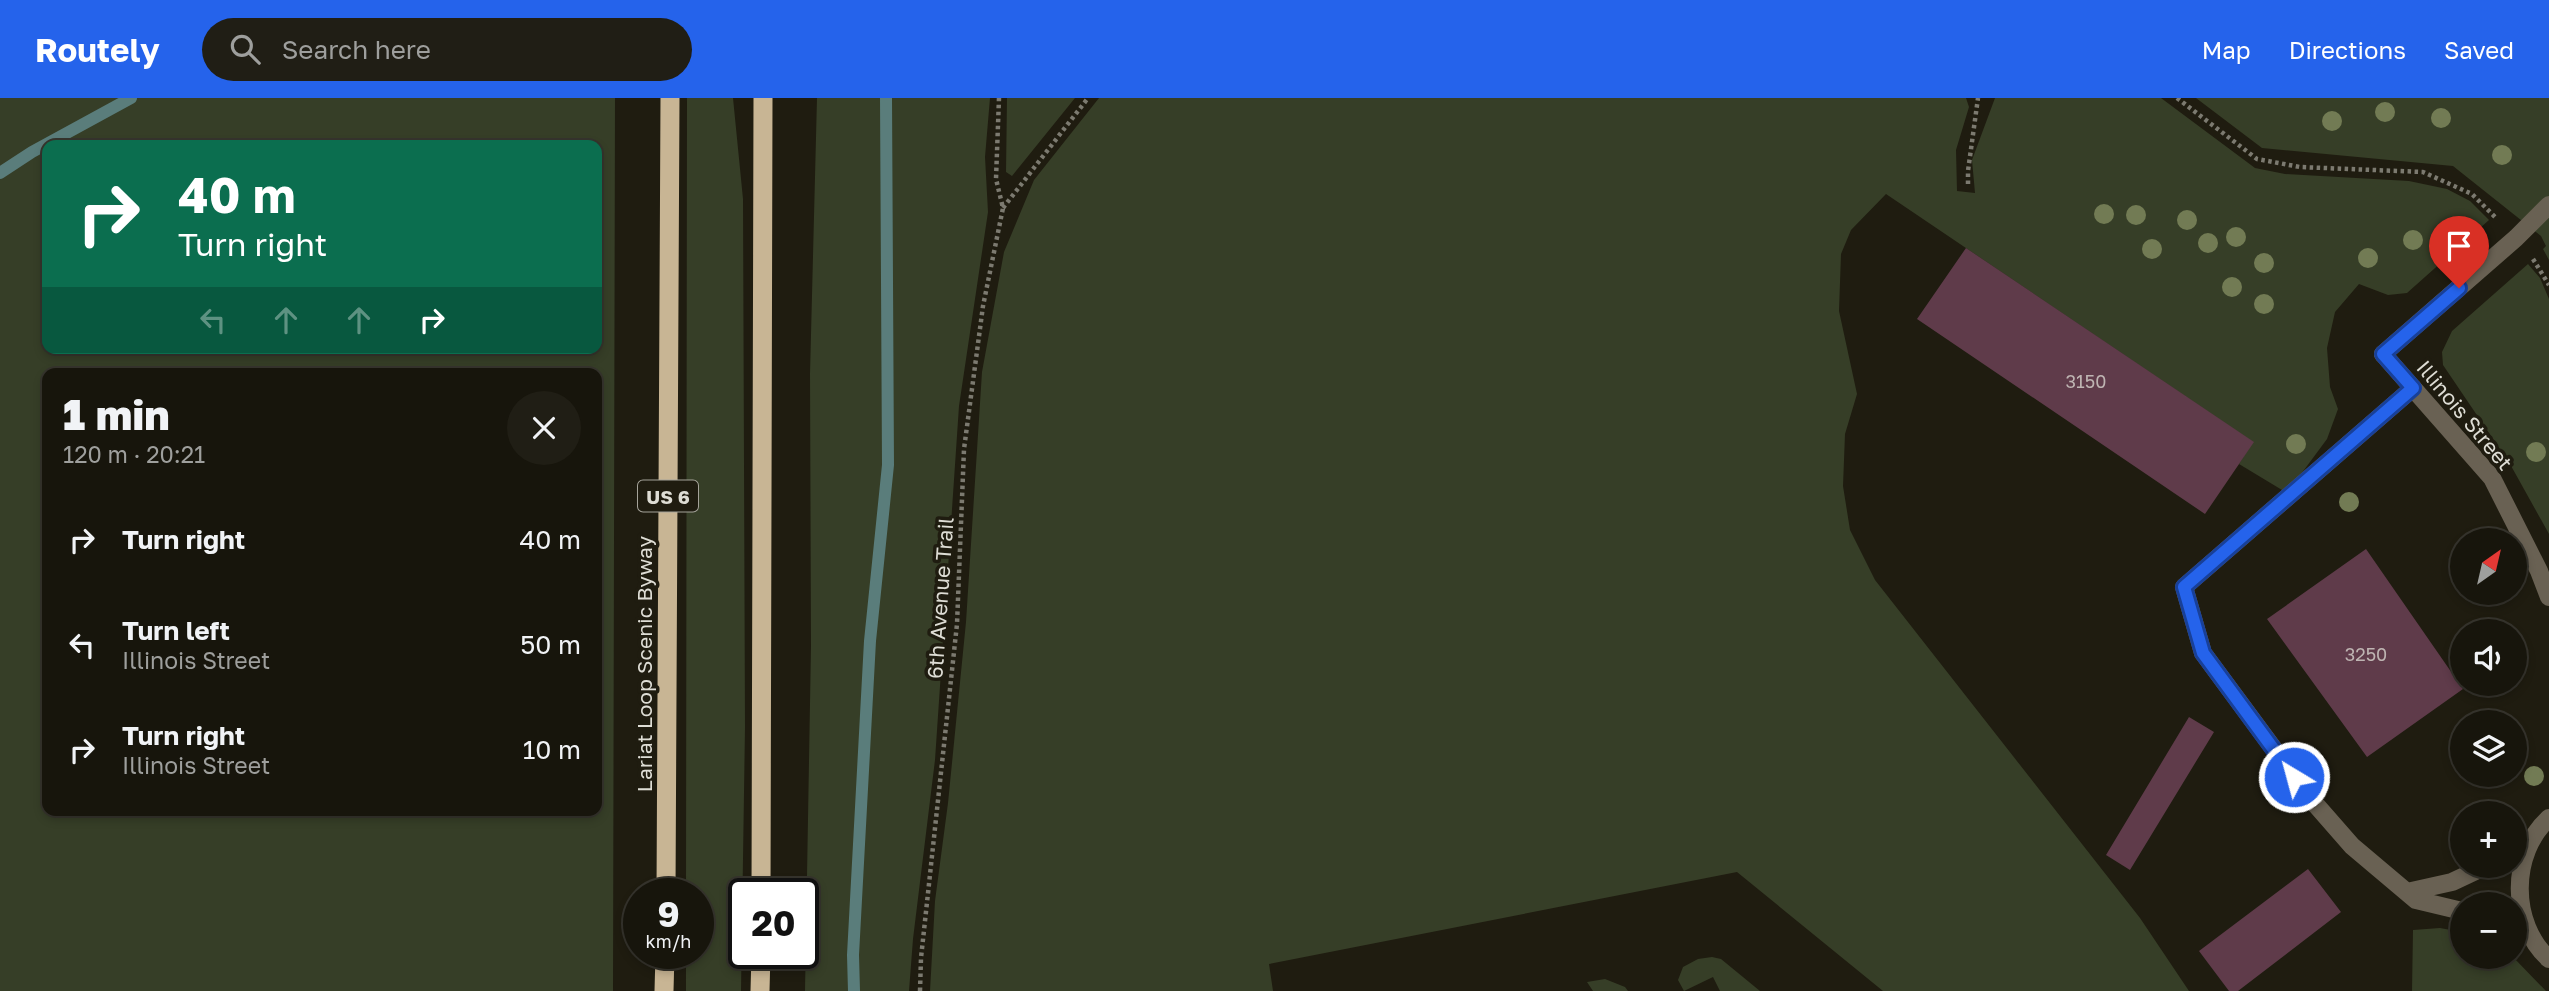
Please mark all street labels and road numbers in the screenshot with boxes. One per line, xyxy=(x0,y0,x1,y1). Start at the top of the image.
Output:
street label: Illinois Street xyxy=(2412,355,2518,475)
road number: US 6 xyxy=(638,480,698,512)
street label: 6th Avenue Trail xyxy=(921,516,959,680)
street label: Lariat Loop Scenic Byway xyxy=(631,536,657,792)

